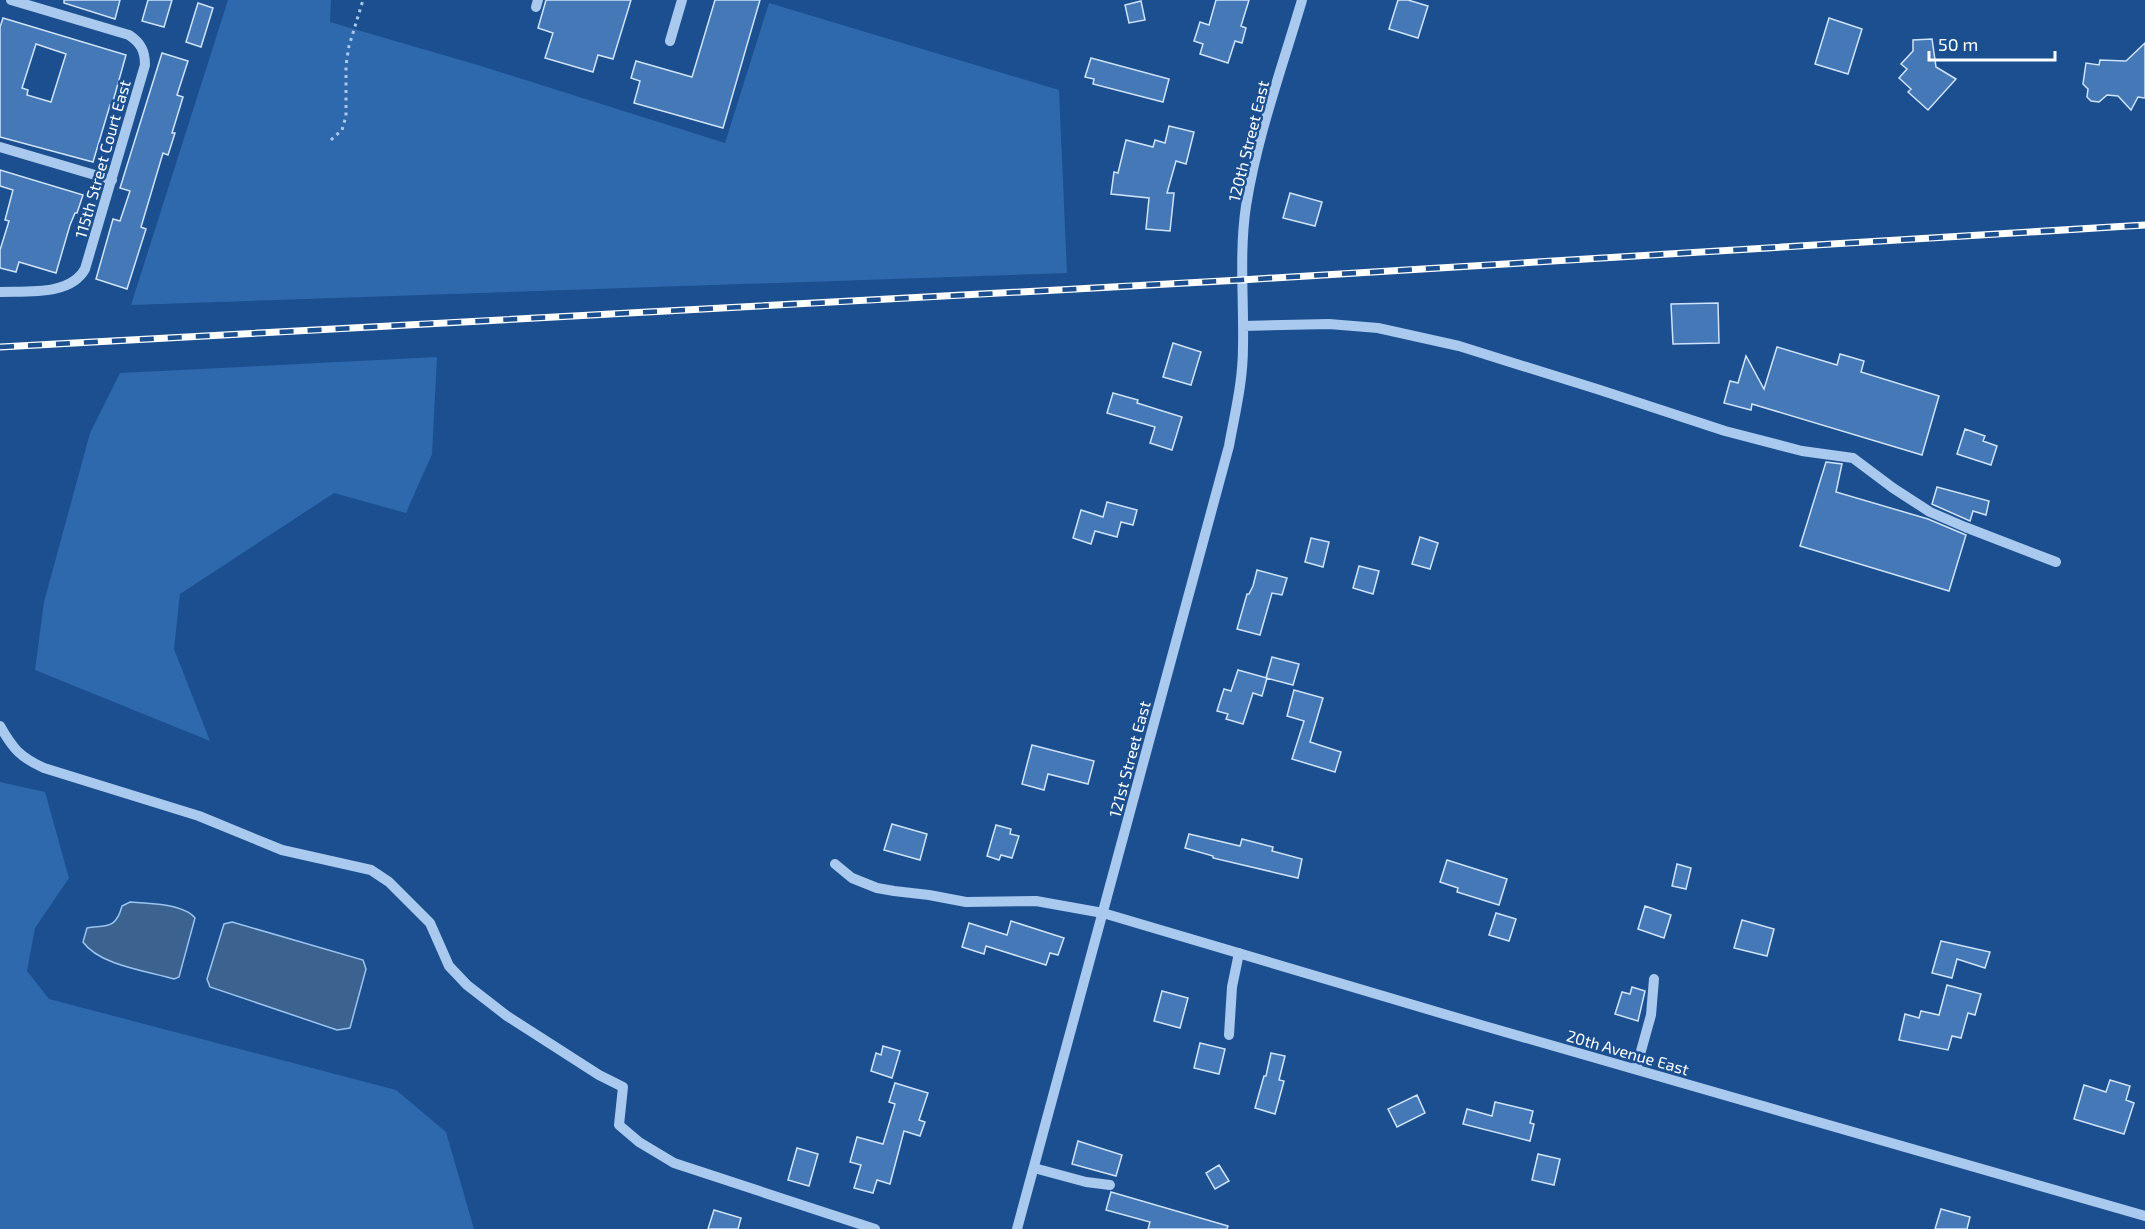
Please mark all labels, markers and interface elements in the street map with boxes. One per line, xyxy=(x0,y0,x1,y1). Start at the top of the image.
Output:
scale bar xyxy=(1929,24,2055,62)
text: 50 m xyxy=(1938,33,1978,55)
street label: 115th Street Court East xyxy=(70,78,134,240)
street label: 120th Street East xyxy=(1224,79,1272,203)
street label: 121st Street East xyxy=(1104,699,1154,819)
street label: 20th Avenue East xyxy=(1565,1025,1691,1079)

